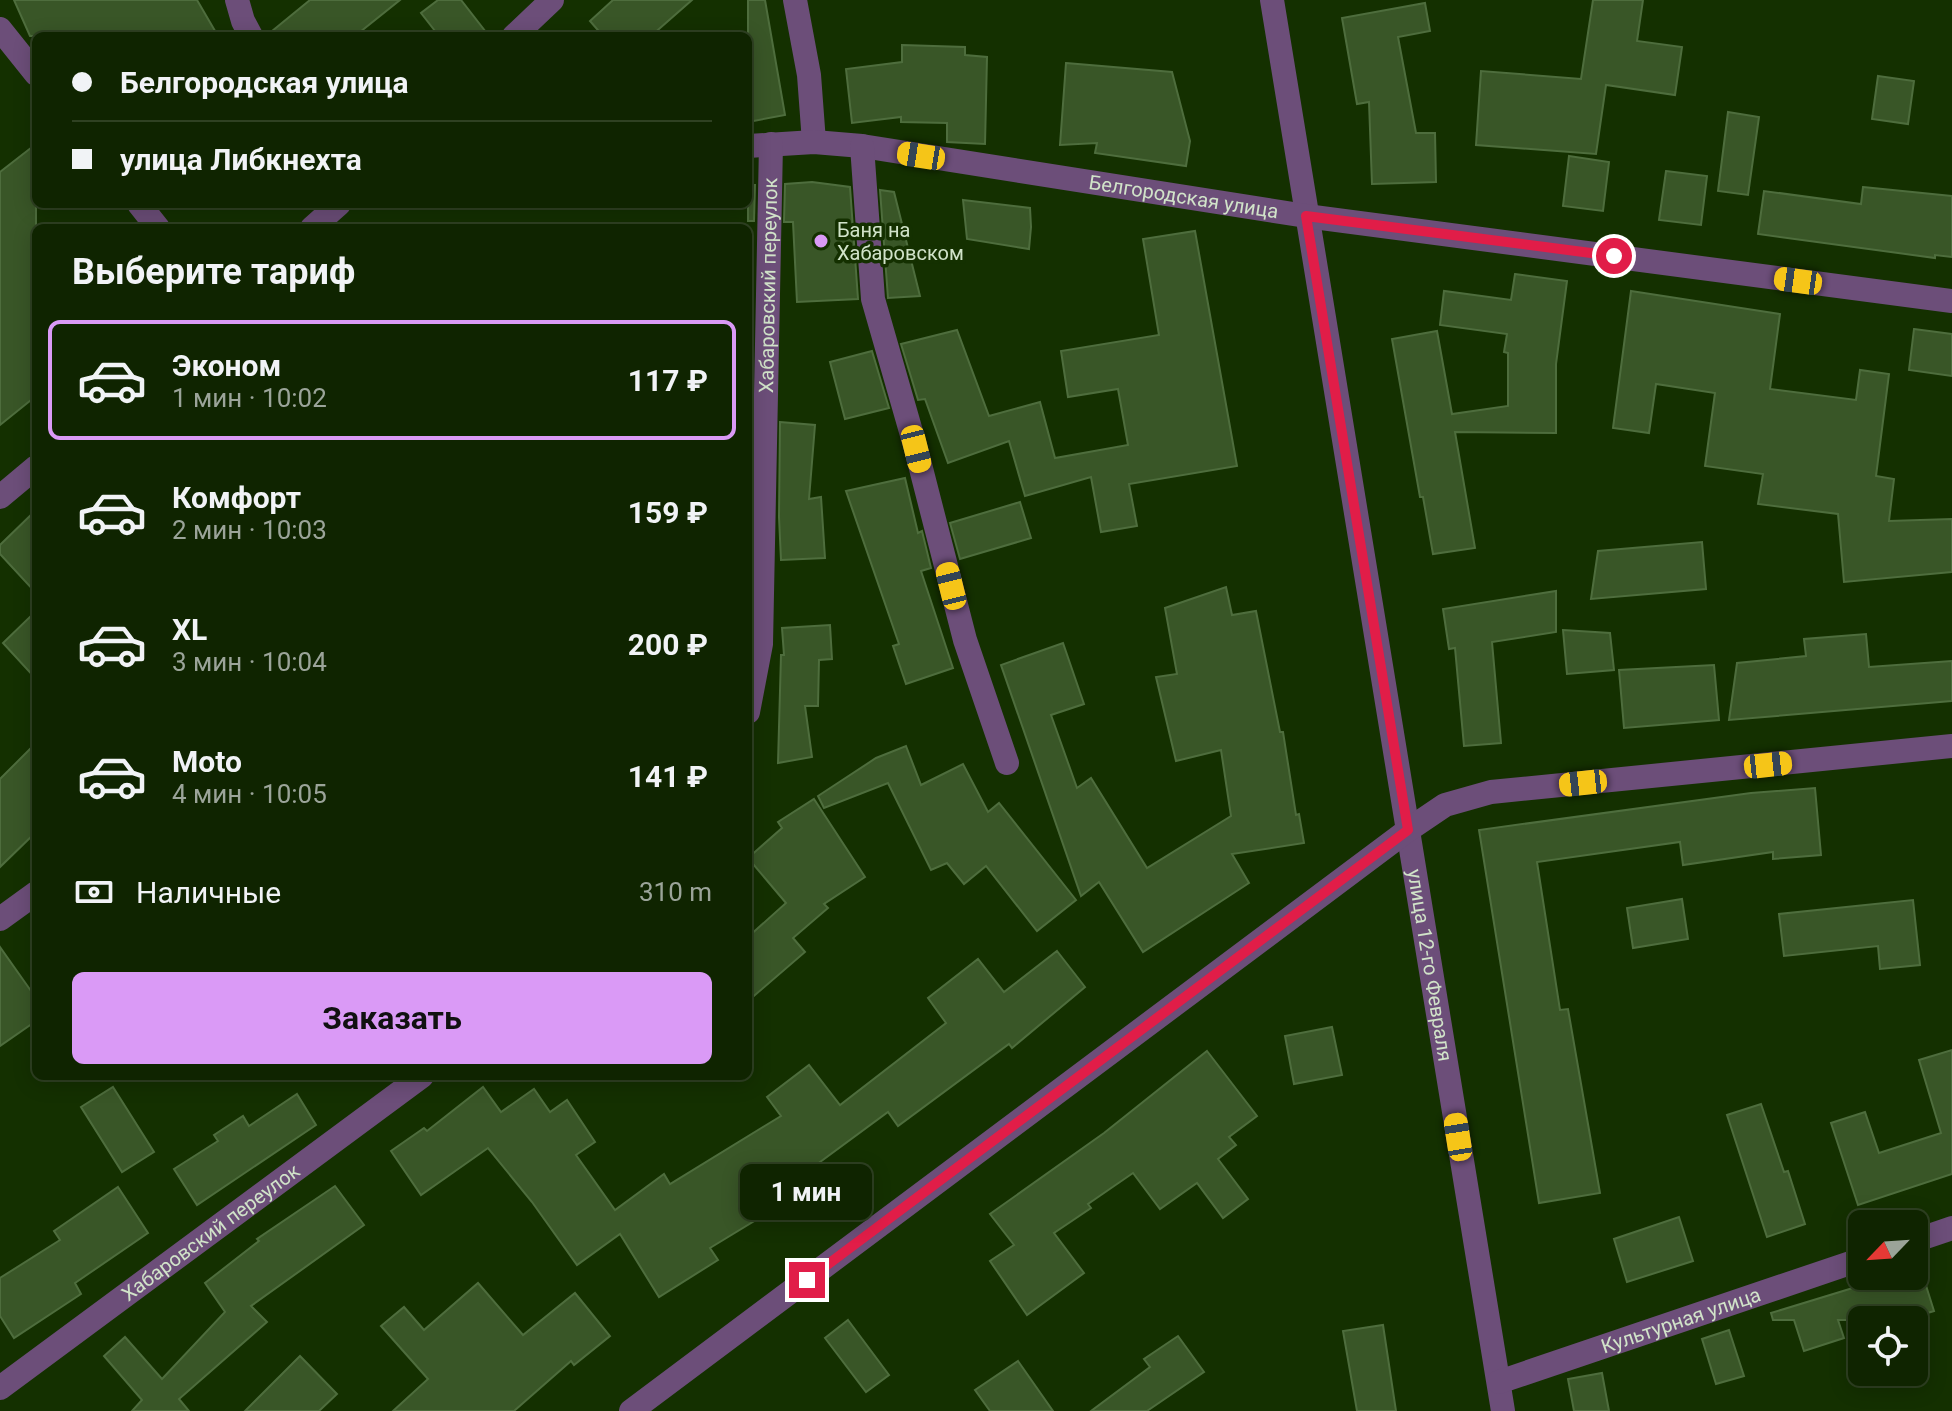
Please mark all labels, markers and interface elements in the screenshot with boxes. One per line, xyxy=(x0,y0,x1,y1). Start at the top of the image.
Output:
text: Белгородская улица xyxy=(120,65,409,100)
car xyxy=(895,140,947,172)
text: улица Либкнехта xyxy=(120,142,362,177)
street label: Белгородская улица xyxy=(1087,170,1280,223)
street label: Хабаровский переулок xyxy=(754,177,782,393)
place label: Баня на Хабаровском xyxy=(837,218,964,265)
marker: Баня на Хабаровском xyxy=(812,232,830,250)
route start xyxy=(1596,238,1632,274)
text: Выберите тариф xyxy=(72,251,355,293)
car xyxy=(1773,266,1823,296)
icon: car xyxy=(76,344,148,416)
text: Эконом xyxy=(172,348,281,383)
text: 117 ₽ xyxy=(628,363,708,398)
text: 1 мин · 10:02 xyxy=(172,383,327,413)
car xyxy=(899,423,933,475)
icon: car xyxy=(76,476,148,548)
text: Комфорт xyxy=(172,480,301,515)
text: 159 ₽ xyxy=(628,495,708,530)
text: 2 мин · 10:03 xyxy=(172,515,327,545)
car xyxy=(934,560,968,612)
icon: car xyxy=(76,608,148,680)
text: XL xyxy=(172,612,207,647)
text: 200 ₽ xyxy=(628,627,708,662)
text: 3 мин · 10:04 xyxy=(172,647,327,677)
icon: car xyxy=(76,740,148,812)
text: Moto xyxy=(172,744,242,779)
car xyxy=(1743,751,1793,779)
text: 141 ₽ xyxy=(628,759,708,794)
car xyxy=(1558,769,1608,797)
text: 4 мин · 10:05 xyxy=(172,779,327,809)
street label: улица 12-го Февраля xyxy=(1402,867,1458,1063)
icon: cash xyxy=(72,870,116,914)
text: Наличные xyxy=(136,875,281,910)
text: 310 m xyxy=(639,877,712,907)
button: Заказать xyxy=(72,972,712,1064)
car xyxy=(1442,1111,1474,1163)
street label: Хабаровский переулок xyxy=(117,1158,305,1306)
callout: 1 мин xyxy=(741,1164,873,1220)
text: 1 мин xyxy=(771,1177,841,1207)
north arrow xyxy=(1848,1210,1928,1290)
map controls xyxy=(1848,1210,1928,1386)
route end xyxy=(789,1262,825,1298)
street label: Культурная улица xyxy=(1598,1282,1764,1359)
button: locate xyxy=(1848,1306,1928,1386)

